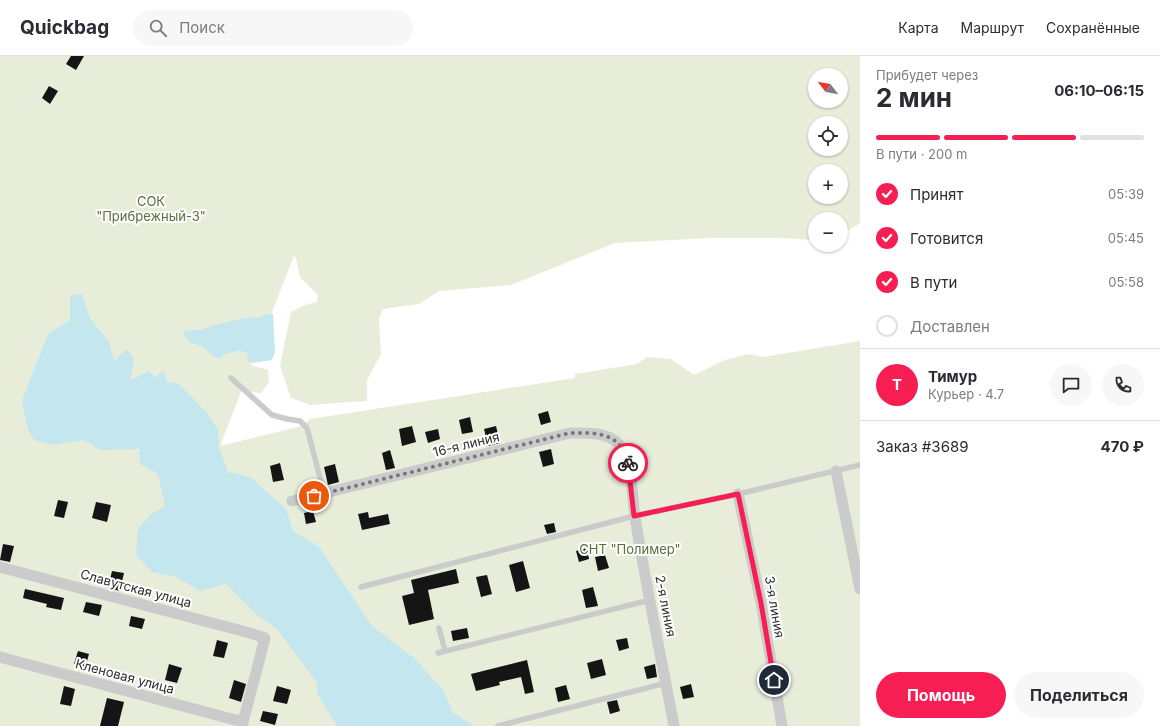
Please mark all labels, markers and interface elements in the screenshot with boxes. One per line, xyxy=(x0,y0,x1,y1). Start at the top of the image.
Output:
search box xyxy=(133,10,413,46)
text: Quickbag xyxy=(20,16,109,39)
icon: search xyxy=(147,17,169,39)
text: Поиск xyxy=(179,18,225,37)
text: Карта xyxy=(898,19,939,36)
text: Маршрут xyxy=(961,19,1024,36)
text: Сохранённые xyxy=(1046,19,1140,36)
text: Прибудет через xyxy=(876,67,978,83)
north arrow xyxy=(808,68,848,108)
map controls xyxy=(808,68,848,252)
text: 06:10–06:15 xyxy=(1054,81,1144,100)
text: 2 мин xyxy=(876,82,952,113)
button: locate xyxy=(808,116,848,156)
text: В пути · 200 m xyxy=(876,146,968,162)
button: + xyxy=(808,164,848,204)
icon: check xyxy=(876,183,898,205)
text: Принят xyxy=(910,185,963,204)
text: 05:39 xyxy=(1108,186,1144,202)
park label: СОК "Прибрежный-3" xyxy=(96,193,206,224)
button: − xyxy=(808,212,848,252)
icon: check xyxy=(876,227,898,249)
text: Готовится xyxy=(910,229,983,248)
text: 05:45 xyxy=(1108,230,1144,246)
icon: check xyxy=(876,271,898,293)
text: В пути xyxy=(910,273,957,292)
text: 05:58 xyxy=(1108,274,1144,290)
text: Доставлен xyxy=(910,317,990,336)
button: chat xyxy=(1050,364,1092,406)
button: phone xyxy=(1102,364,1144,406)
text: Тимур xyxy=(928,367,977,386)
text: Т xyxy=(892,375,902,394)
text: Курьер · 4.7 xyxy=(928,386,1004,402)
street label: 16-я линия xyxy=(431,428,501,460)
text: Заказ #3689 xyxy=(876,437,969,456)
text: 470 ₽ xyxy=(1101,437,1144,456)
courier xyxy=(608,443,648,483)
icon: bike xyxy=(617,452,639,474)
pin xyxy=(297,479,331,513)
icon: bag xyxy=(303,485,325,507)
park label: СНТ "Полимер" xyxy=(579,541,681,557)
street label: Славутская улица xyxy=(79,565,193,611)
street label: 2-я линия xyxy=(652,574,680,638)
street label: 3-я линия xyxy=(762,575,788,639)
street label: Кленовая улица xyxy=(74,655,176,697)
pin xyxy=(757,663,791,697)
icon: home xyxy=(763,669,785,691)
button: Помощь xyxy=(876,672,1006,718)
button: Поделиться xyxy=(1014,672,1144,718)

